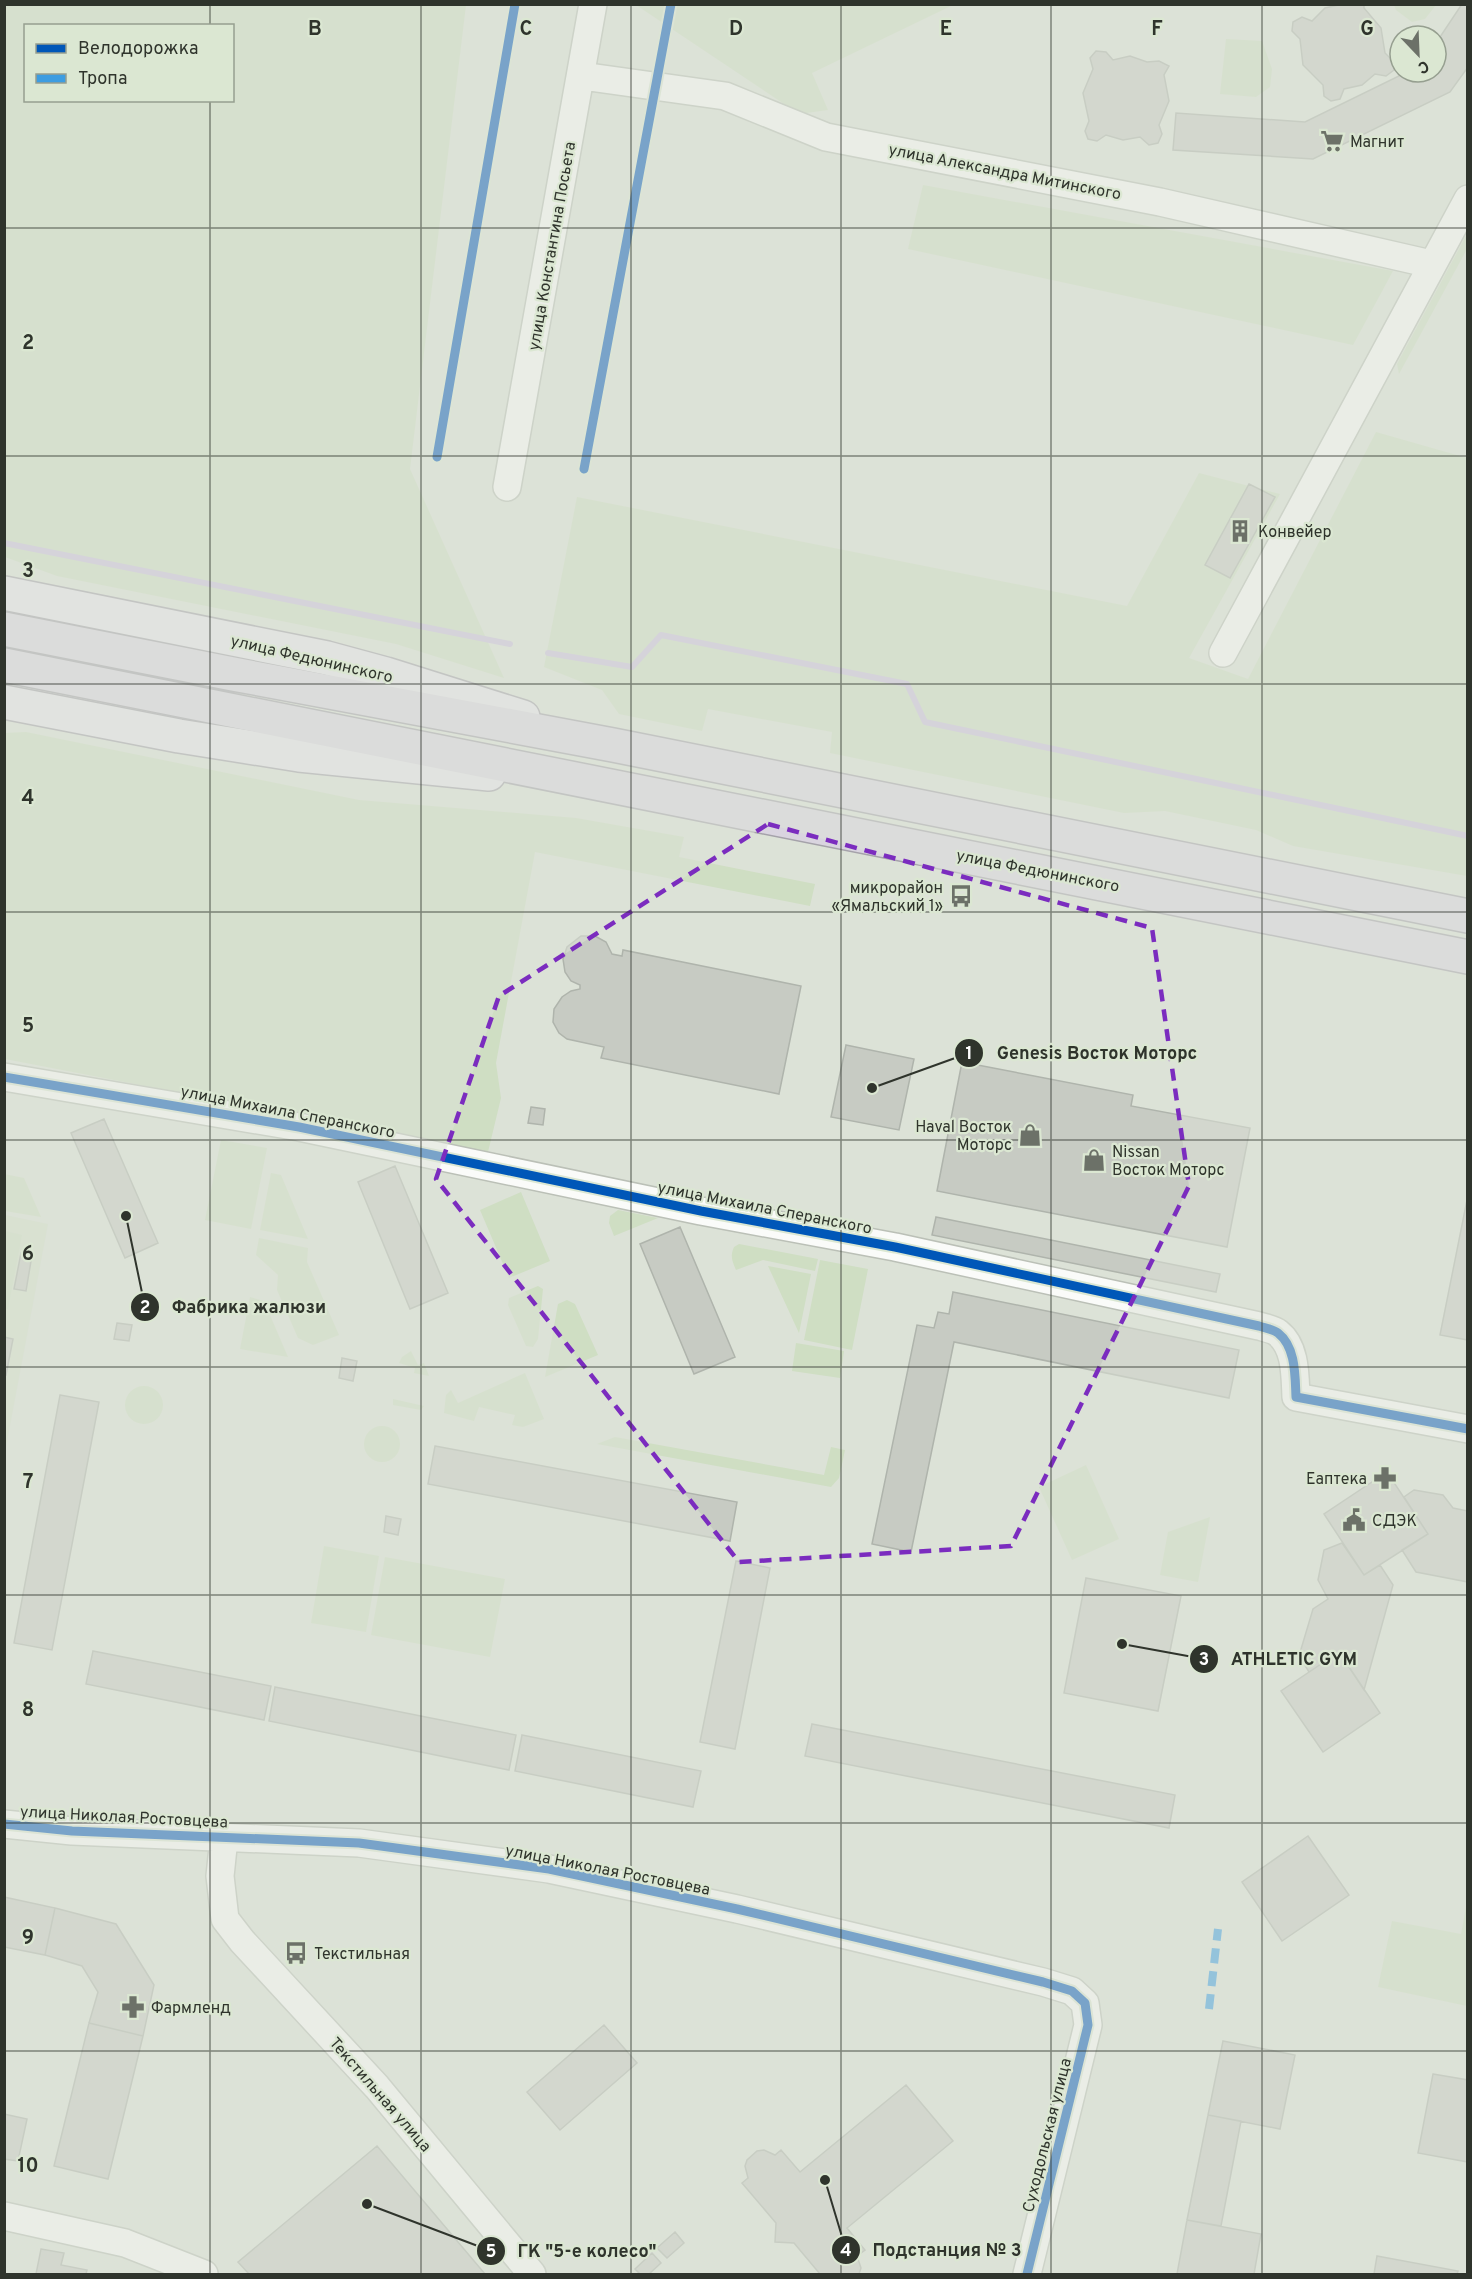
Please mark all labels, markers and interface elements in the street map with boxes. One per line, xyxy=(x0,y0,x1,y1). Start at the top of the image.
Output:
text: B xyxy=(308,17,322,43)
text: C xyxy=(520,17,532,43)
text: D xyxy=(729,17,743,43)
text: E xyxy=(940,17,952,43)
text: F xyxy=(1151,17,1163,43)
text: G xyxy=(1360,17,1374,43)
legend xyxy=(24,24,234,102)
north arrow xyxy=(1388,24,1448,84)
text: Велодорожка xyxy=(78,38,198,61)
text: С xyxy=(1414,55,1432,77)
text: Тропа xyxy=(78,68,127,91)
supermarket icon: Магнит xyxy=(1319,128,1345,154)
place label: Магнит xyxy=(1350,133,1404,153)
street label: улица Константина Посьета xyxy=(525,140,581,352)
street label: улица Александра Митинского xyxy=(887,141,1123,205)
text: 2 xyxy=(22,331,34,357)
building icon: Конвейер xyxy=(1227,518,1253,544)
place label: Конвейер xyxy=(1258,523,1332,543)
text: 3 xyxy=(22,559,34,585)
street label: улица Федюнинского xyxy=(229,632,395,688)
text: 4 xyxy=(22,786,34,812)
street label: улица Федюнинского xyxy=(954,846,1121,898)
place label: микрорайон «Ямальский 1» xyxy=(831,879,943,917)
bus stop icon: микрорайон «Ямальский 1» xyxy=(948,883,974,909)
text: 5 xyxy=(22,1014,34,1040)
callout: Genesis Восток Моторс xyxy=(954,1035,1209,1071)
text: 1 xyxy=(965,1043,973,1066)
text: Genesis Восток Моторс xyxy=(997,1043,1197,1066)
street label: улица Михаила Сперанского xyxy=(179,1082,397,1144)
place label: Haval Восток Моторс xyxy=(915,1118,1012,1156)
shop icon: Haval Восток Моторс xyxy=(1017,1122,1043,1148)
place label: Nissan Восток Моторс xyxy=(1112,1143,1224,1181)
shop icon: Nissan Восток Моторс xyxy=(1081,1147,1107,1173)
street label: улица Михаила Сперанского xyxy=(656,1178,874,1240)
text: 6 xyxy=(22,1242,34,1268)
callout: Фабрика жалюзи xyxy=(130,1289,338,1325)
text: 2 xyxy=(139,1297,151,1320)
text: Фабрика жалюзи xyxy=(172,1297,326,1320)
pharmacy icon: Еаптека xyxy=(1372,1465,1398,1491)
text: 7 xyxy=(23,1470,33,1496)
place label: Еаптека xyxy=(1306,1470,1367,1490)
public building icon: СДЭК xyxy=(1341,1507,1367,1533)
place label: СДЭК xyxy=(1372,1512,1417,1532)
callout: ATHLETIC GYM xyxy=(1189,1641,1369,1677)
text: 3 xyxy=(1199,1649,1209,1672)
text: ATHLETIC GYM xyxy=(1231,1649,1357,1672)
text: 8 xyxy=(22,1698,34,1724)
street label: улица Николая Ростовцева xyxy=(19,1803,228,1833)
street label: улица Николая Ростовцева xyxy=(503,1841,712,1901)
text: 9 xyxy=(22,1926,34,1952)
bus stop icon: Текстильная xyxy=(283,1940,309,1966)
place label: Текстильная xyxy=(314,1945,410,1965)
pharmacy icon: Фармленд xyxy=(120,1994,146,2020)
place label: Фармленд xyxy=(151,1999,231,2019)
street label: Текстильная улица xyxy=(324,2034,435,2157)
street label: Суходольская улица xyxy=(1019,2056,1077,2215)
text: 10 xyxy=(17,2154,39,2180)
callout: Подстанция № 3 xyxy=(831,2232,1034,2268)
callout: ГК "5-е колесо" xyxy=(476,2233,669,2269)
text: 4 xyxy=(840,2240,852,2263)
text: Подстанция № 3 xyxy=(873,2240,1022,2263)
text: 5 xyxy=(486,2241,497,2264)
text: ГК "5-е колесо" xyxy=(517,2241,657,2264)

